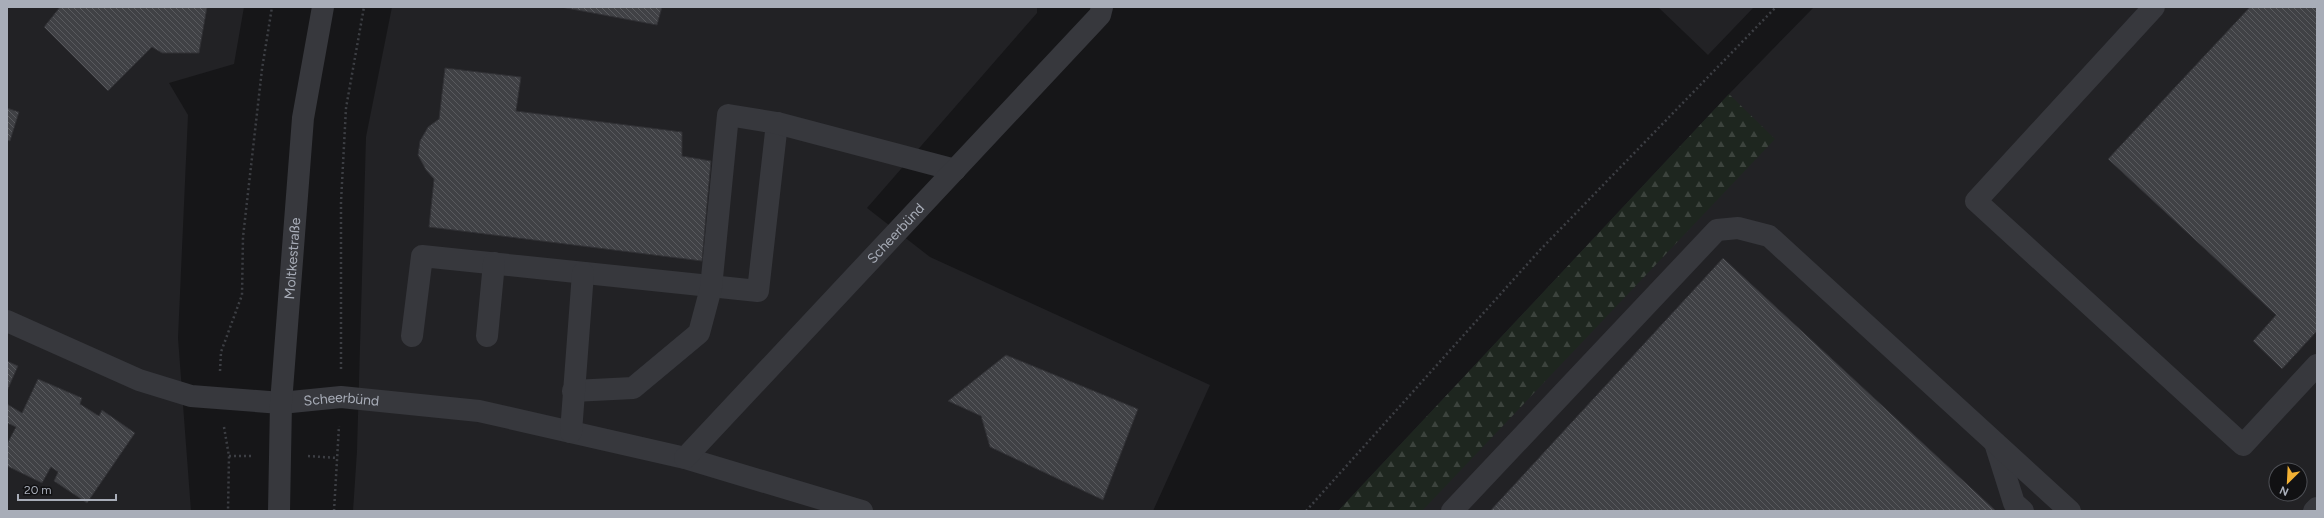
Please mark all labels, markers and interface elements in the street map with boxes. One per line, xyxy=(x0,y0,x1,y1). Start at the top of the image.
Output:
street label: Scheerbünd xyxy=(863,200,928,267)
street label: Moltkestraße xyxy=(281,217,304,300)
street label: Scheerbünd xyxy=(303,388,380,409)
north arrow xyxy=(2268,462,2308,502)
scale bar xyxy=(18,476,116,502)
text: 20 m xyxy=(24,483,52,497)
text: N xyxy=(2278,483,2291,498)

